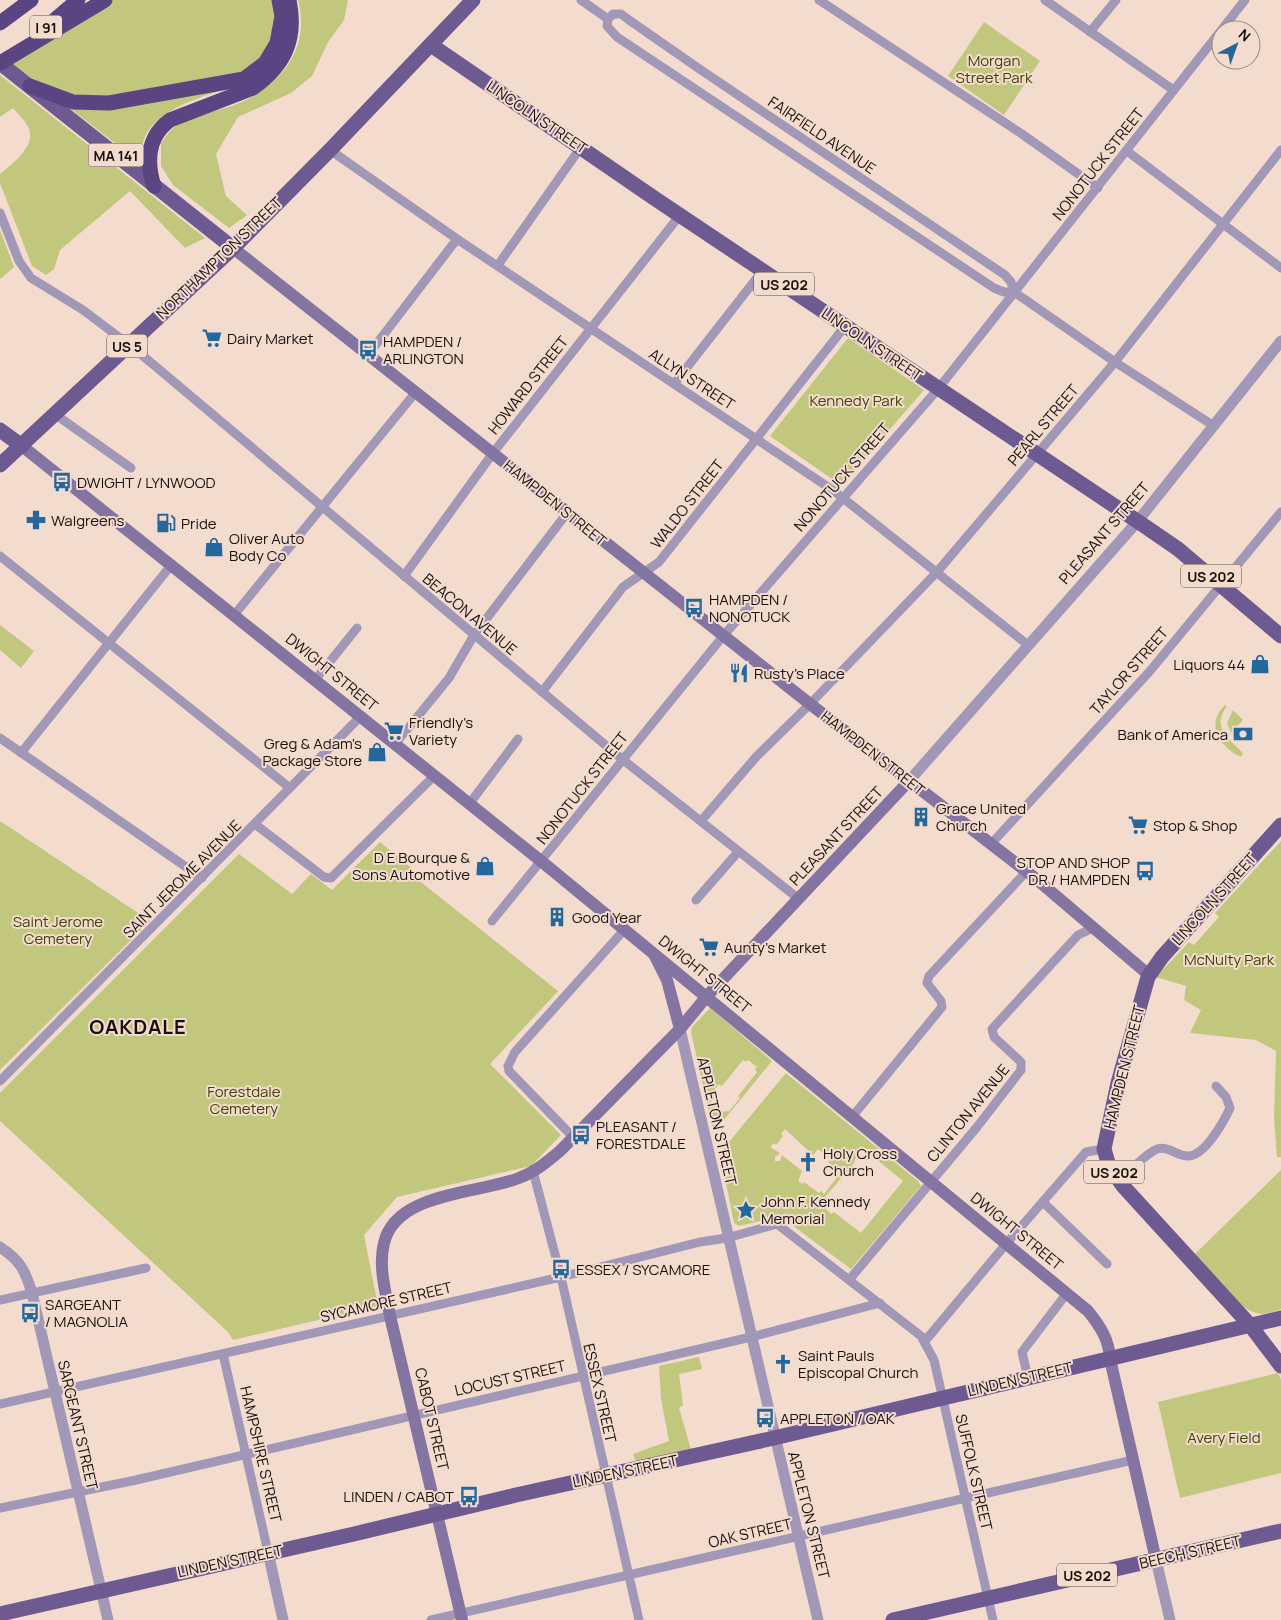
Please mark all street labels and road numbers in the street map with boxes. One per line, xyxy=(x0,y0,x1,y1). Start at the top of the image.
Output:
road number: I 91 xyxy=(30,16,62,38)
street label: LINCOLN STREET xyxy=(482,75,592,159)
street label: FAIRFIELD AVENUE xyxy=(764,91,880,179)
street label: NONOTUCK STREET xyxy=(1047,103,1149,225)
road number: MA 141 xyxy=(88,144,144,166)
street label: NORTHAMPTON STREET xyxy=(151,192,287,324)
road number: US 202 xyxy=(754,272,814,296)
street label: LINCOLN STREET xyxy=(817,302,927,386)
street label: HOWARD STREET xyxy=(483,331,573,439)
road number: US 5 xyxy=(107,334,147,358)
street label: ALLYN STREET xyxy=(645,343,739,415)
street label: PEARL STREET xyxy=(1003,380,1083,470)
street label: NONOTUCK STREET xyxy=(789,418,895,536)
street label: HAMPDEN STREET xyxy=(499,455,611,551)
street label: WALDO STREET xyxy=(646,455,728,553)
street label: PLEASANT STREET xyxy=(1054,478,1154,588)
road number: US 202 xyxy=(1181,564,1241,588)
street label: BEACON AVENUE xyxy=(418,568,522,660)
street label: TAYLOR STREET xyxy=(1085,623,1173,719)
street label: DWIGHT STREET xyxy=(281,628,383,716)
street label: HAMPDEN STREET xyxy=(816,706,930,800)
street label: NONOTUCK STREET xyxy=(531,727,633,849)
street label: PLEASANT STREET xyxy=(784,782,888,890)
street label: SAINT JEROME AVENUE xyxy=(118,815,246,943)
street label: LINCOLN STREET xyxy=(1167,848,1261,950)
street label: DWIGHT STREET xyxy=(654,930,756,1018)
street label: HAMPDEN STREET xyxy=(1098,1003,1150,1131)
street label: APPLETON STREET xyxy=(692,1055,742,1187)
street label: CLINTON AVENUE xyxy=(922,1060,1014,1166)
road number: US 202 xyxy=(1084,1160,1144,1184)
street label: DWIGHT STREET xyxy=(966,1187,1068,1275)
street label: SYCAMORE STREET xyxy=(318,1277,454,1327)
street label: ESSEX STREET xyxy=(578,1341,622,1445)
street label: LOCUST STREET xyxy=(452,1355,568,1401)
street label: LINDEN STREET xyxy=(965,1357,1075,1401)
street label: SARGEANT STREET xyxy=(53,1358,103,1492)
street label: CABOT STREET xyxy=(410,1366,454,1473)
street label: HAMPSHIRE STREET xyxy=(235,1384,287,1524)
street label: SUFFOLK STREET xyxy=(950,1412,998,1532)
street label: APPLETON STREET xyxy=(783,1449,835,1581)
street label: LINDEN STREET xyxy=(570,1450,680,1492)
street label: OAK STREET xyxy=(706,1513,794,1553)
street label: BEECH STREET xyxy=(1137,1530,1243,1574)
street label: LINDEN STREET xyxy=(175,1540,285,1582)
road number: US 202 xyxy=(1057,1564,1117,1586)

